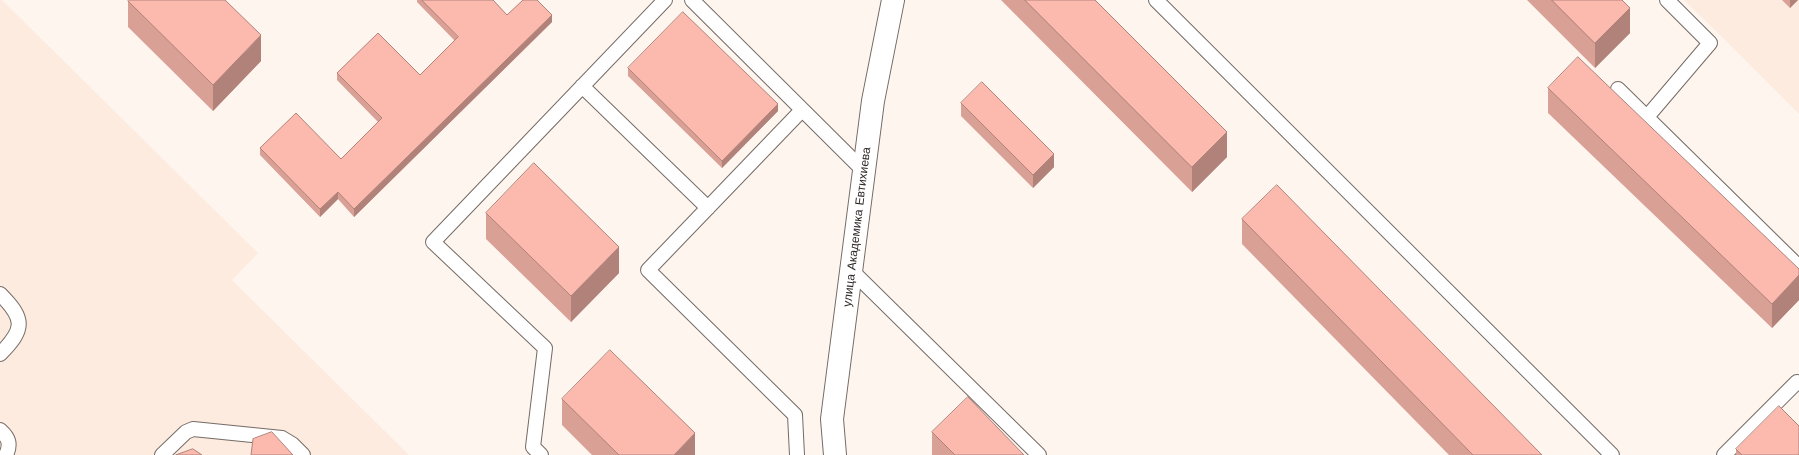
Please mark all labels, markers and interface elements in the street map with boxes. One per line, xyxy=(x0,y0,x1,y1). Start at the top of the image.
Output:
street label: улица Академика Евтихиева xyxy=(840,146,874,308)

